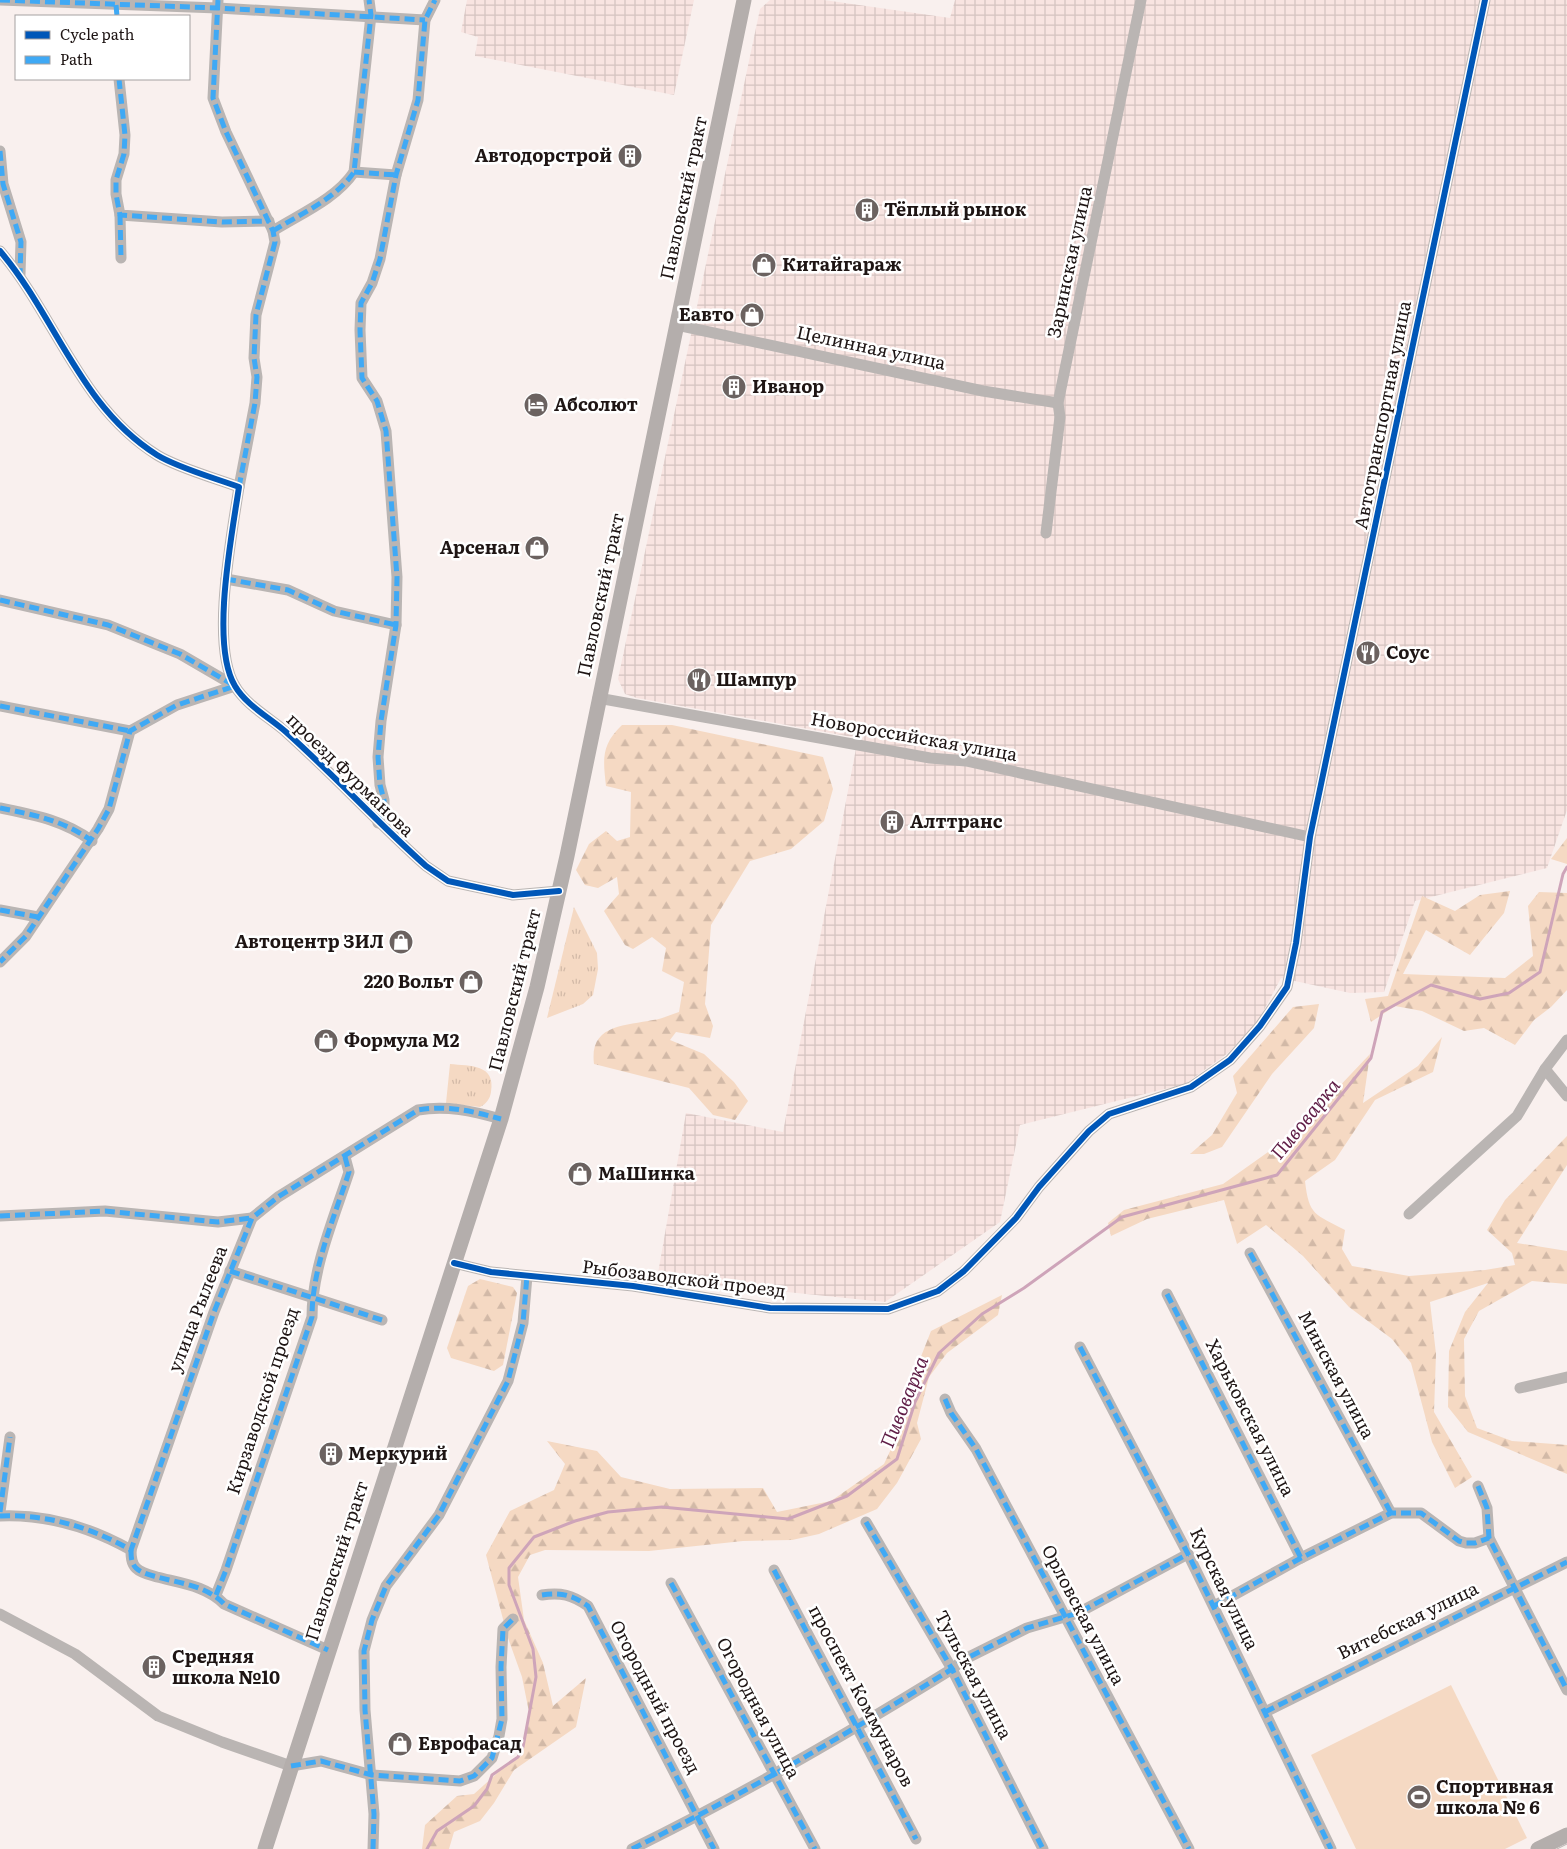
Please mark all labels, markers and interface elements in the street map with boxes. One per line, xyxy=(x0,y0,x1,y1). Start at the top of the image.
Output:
legend xyxy=(15,15,190,80)
text: Cycle path xyxy=(60,22,135,45)
text: Path xyxy=(60,47,93,70)
street label: Павловский тракт xyxy=(652,113,713,282)
place label: Автодорстрой xyxy=(475,141,612,168)
building icon: Автодорстрой xyxy=(617,143,643,169)
street label: Заринская улица xyxy=(1039,183,1098,340)
place label: Тёплый рынок xyxy=(884,195,1027,222)
building icon: Тёплый рынок xyxy=(854,197,880,223)
place label: Китайгараж xyxy=(782,250,902,277)
shop icon: Китайгараж xyxy=(751,252,777,278)
street label: Автотранспортная улица xyxy=(1346,298,1417,531)
place label: Еавто xyxy=(679,300,734,327)
shop icon: Еавто xyxy=(739,302,765,328)
street label: Целинная улица xyxy=(794,318,949,376)
place label: Иванор xyxy=(752,372,824,399)
building icon: Иванор xyxy=(721,374,747,400)
place label: Абсолют xyxy=(554,390,638,417)
hotel icon: Абсолют xyxy=(523,392,549,418)
street label: Павловский тракт xyxy=(569,510,630,679)
place label: Арсенал xyxy=(440,533,520,560)
shop icon: Арсенал xyxy=(524,535,550,561)
place label: Соус xyxy=(1386,638,1430,665)
restaurant icon: Соус xyxy=(1355,640,1381,666)
place label: Шампур xyxy=(716,665,797,692)
restaurant icon: Шампур xyxy=(686,667,712,693)
street label: Новороссийская улица xyxy=(809,704,1020,767)
street label: проезд Фурманова xyxy=(281,706,421,842)
place label: Алттранс xyxy=(910,807,1003,834)
building icon: Алттранс xyxy=(879,809,905,835)
street label: Павловский тракт xyxy=(480,905,547,1074)
place label: Автоцентр ЗИЛ xyxy=(235,927,384,954)
shop icon: Автоцентр ЗИЛ xyxy=(388,929,414,955)
place label: 220 Вольт xyxy=(364,967,454,994)
shop icon: 220 Вольт xyxy=(458,969,484,995)
place label: Формула М2 xyxy=(344,1026,460,1053)
shop icon: Формула М2 xyxy=(313,1028,339,1054)
water label: Пивоварка xyxy=(1263,1072,1346,1165)
place label: МаШинка xyxy=(598,1159,696,1186)
shop icon: МаШинка xyxy=(567,1161,593,1187)
street label: улица Рылеева xyxy=(160,1241,233,1376)
street label: Рыбозаводской проезд xyxy=(581,1252,788,1303)
street label: Кирзаводской проезд xyxy=(219,1304,305,1497)
street label: Минская улица xyxy=(1292,1305,1383,1443)
street label: Харьковская улица xyxy=(1200,1334,1303,1501)
water label: Пивоварка xyxy=(872,1351,934,1452)
place label: Меркурий xyxy=(348,1439,448,1466)
building icon: Меркурий xyxy=(318,1441,344,1467)
street label: Павловский тракт xyxy=(297,1477,374,1644)
street label: Курская улица xyxy=(1184,1523,1267,1654)
street label: Орловская улица xyxy=(1036,1539,1133,1690)
street label: Витебская улица xyxy=(1332,1574,1483,1665)
street label: проспект Коммунаров xyxy=(803,1599,922,1791)
street label: Тульская улица xyxy=(929,1605,1020,1744)
street label: Огородный проезд xyxy=(604,1615,708,1778)
street label: Огородная улица xyxy=(711,1632,808,1783)
place label: Средняя школа №10 xyxy=(172,1642,280,1690)
building icon: Средняя школа №10 xyxy=(141,1654,167,1680)
place label: Еврофасад xyxy=(418,1729,522,1756)
shop icon: Еврофасад xyxy=(387,1731,413,1757)
place label: Спортивная школа № 6 xyxy=(1436,1772,1553,1820)
sports icon: Спортивная школа № 6 xyxy=(1406,1784,1432,1810)

